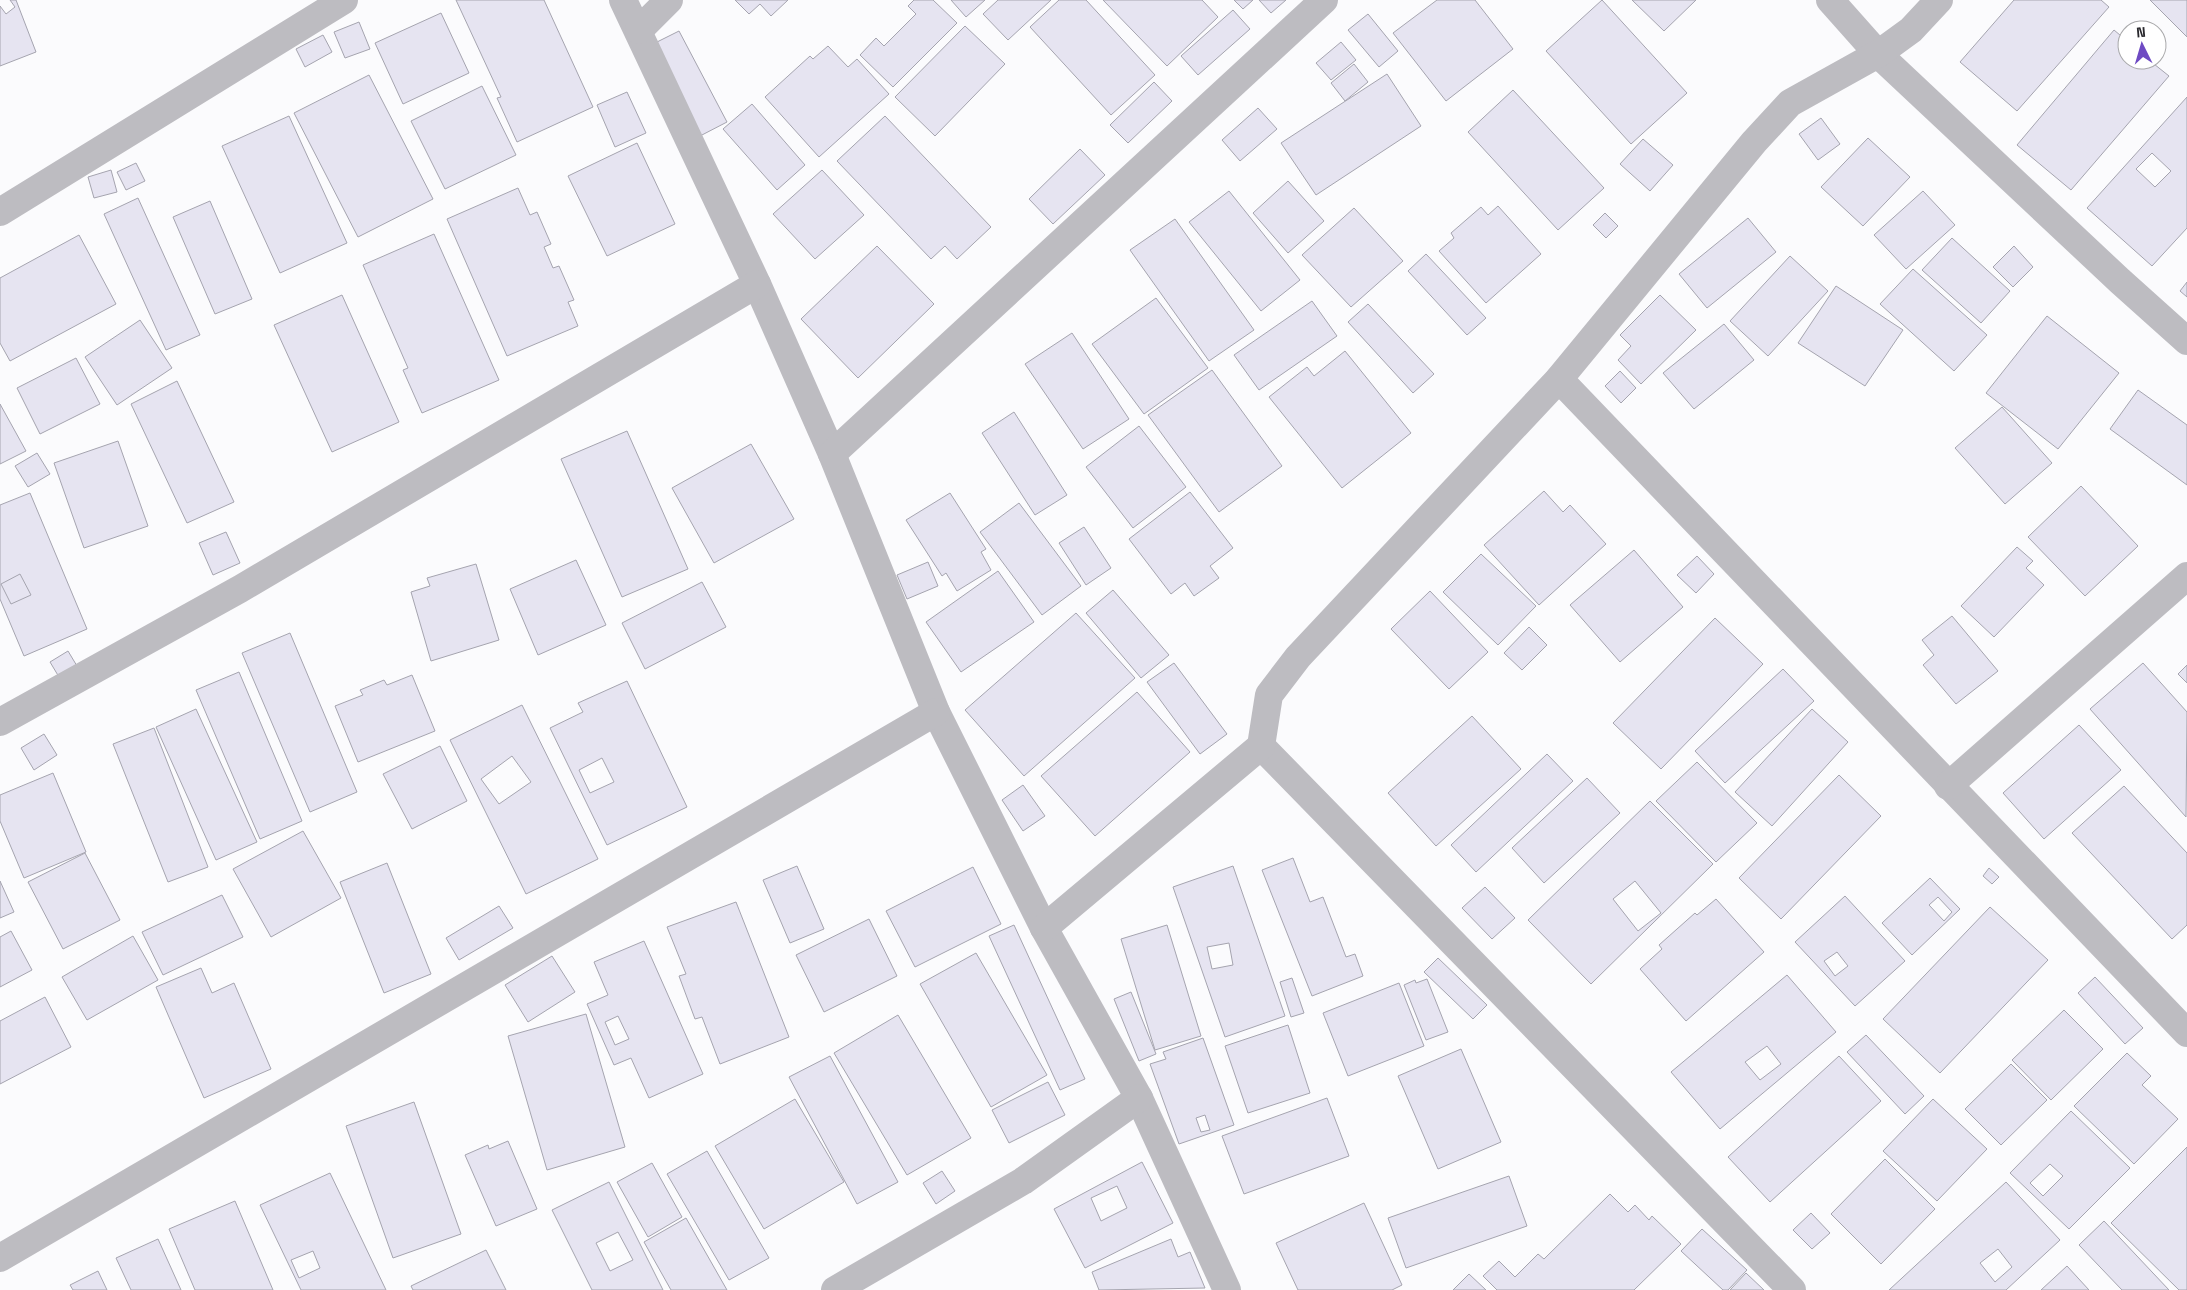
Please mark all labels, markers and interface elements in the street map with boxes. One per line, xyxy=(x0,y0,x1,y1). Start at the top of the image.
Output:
north arrow xyxy=(2117,20,2167,70)
text: N xyxy=(2135,23,2146,41)

